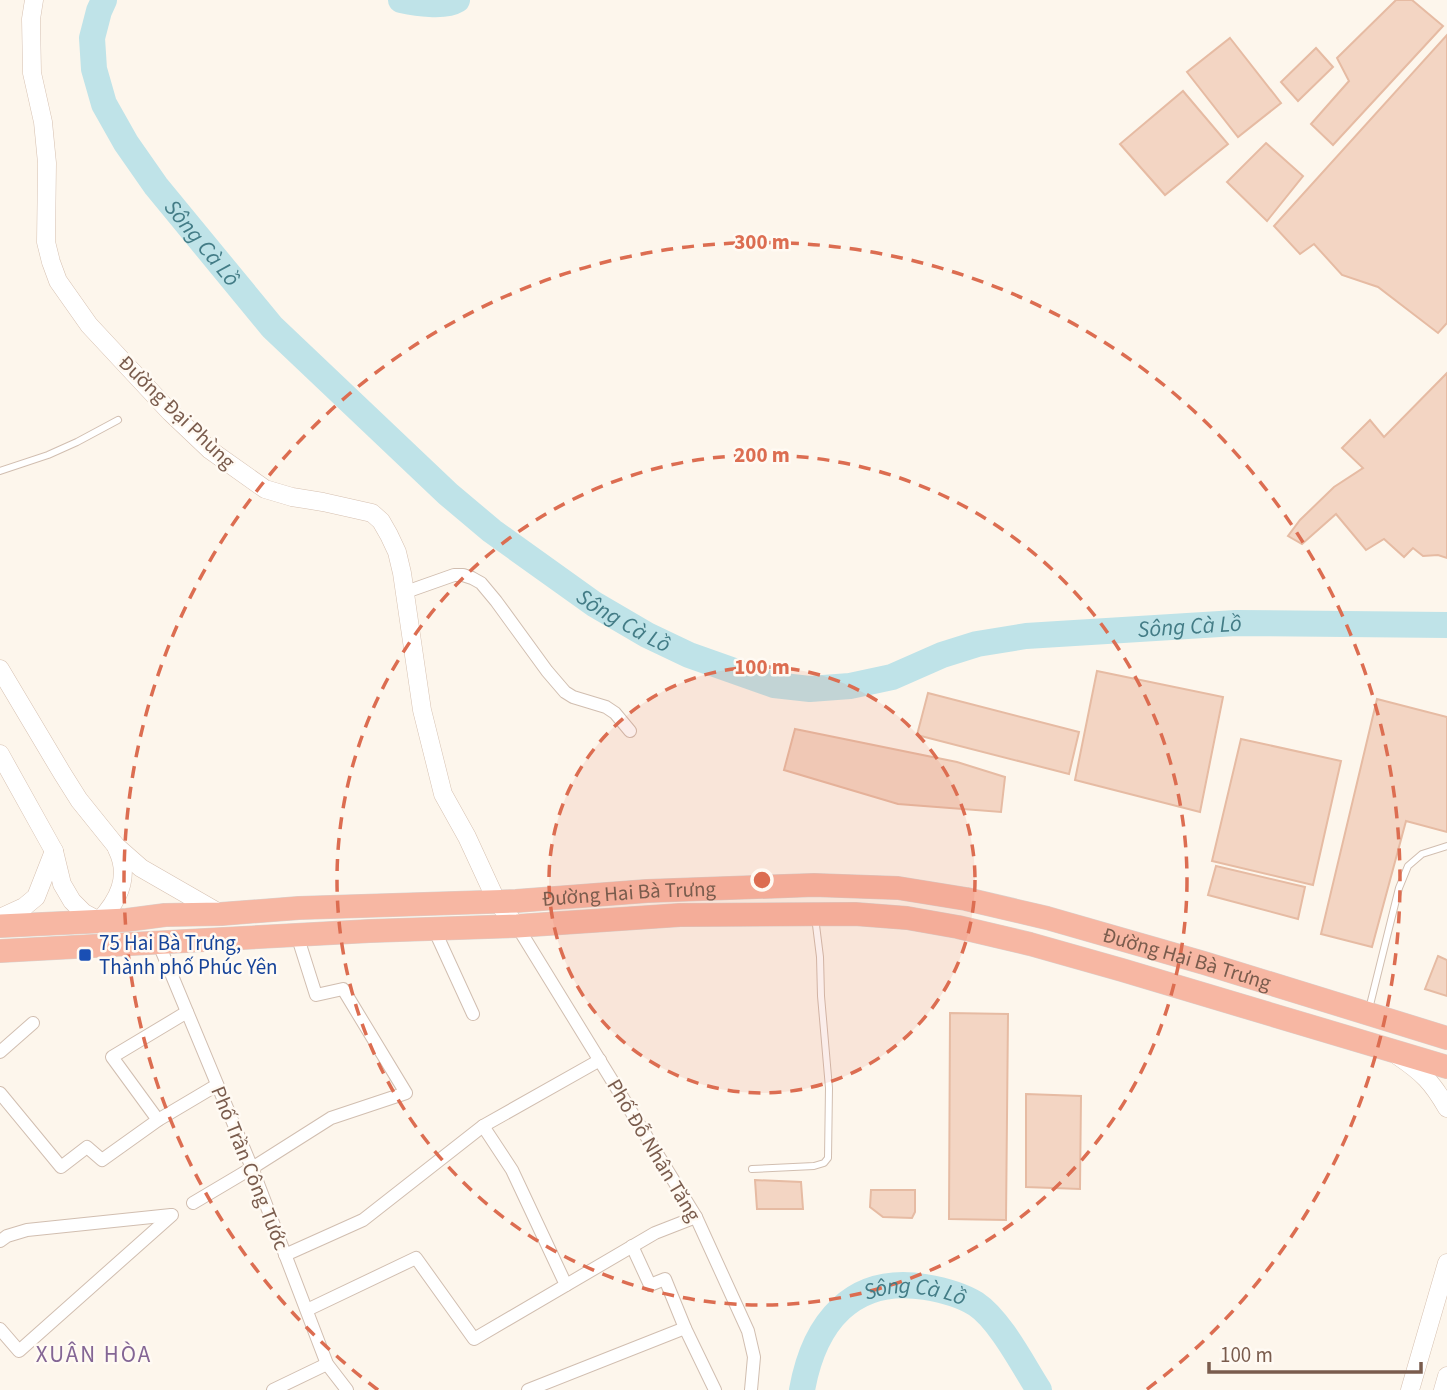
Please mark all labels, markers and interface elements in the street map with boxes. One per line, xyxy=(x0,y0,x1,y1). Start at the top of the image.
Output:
water label: Sông Cà Lồ xyxy=(156,192,248,294)
text: 300 m xyxy=(734,227,790,257)
street label: Đường Đại Phùng xyxy=(112,348,243,476)
text: 200 m xyxy=(734,440,790,470)
water label: Sông Cà Lồ xyxy=(570,581,677,661)
water label: Sông Cà Lồ xyxy=(1137,607,1243,646)
text: 100 m xyxy=(734,652,790,682)
centre of rings xyxy=(750,868,774,892)
street label: Đường Hai Bà Trưng xyxy=(541,874,717,914)
street label: Đường Hai Bà Trưng xyxy=(1099,920,1275,998)
place label: 75 Hai Bà Trưng, Thành phố Phúc Yên xyxy=(99,928,278,982)
marker: 75 Hai Bà Trưng, Thành phố Phúc Yên xyxy=(77,947,93,963)
street label: Phố Đỗ Nhân Tăng xyxy=(600,1073,709,1227)
street label: Phố Trần Công Tước xyxy=(203,1081,297,1255)
water label: Sông Cà Lồ xyxy=(859,1269,972,1314)
scale bar xyxy=(1209,1330,1421,1374)
district label: XUÂN HÒA xyxy=(36,1338,152,1371)
text: 100 m xyxy=(1220,1340,1273,1370)

